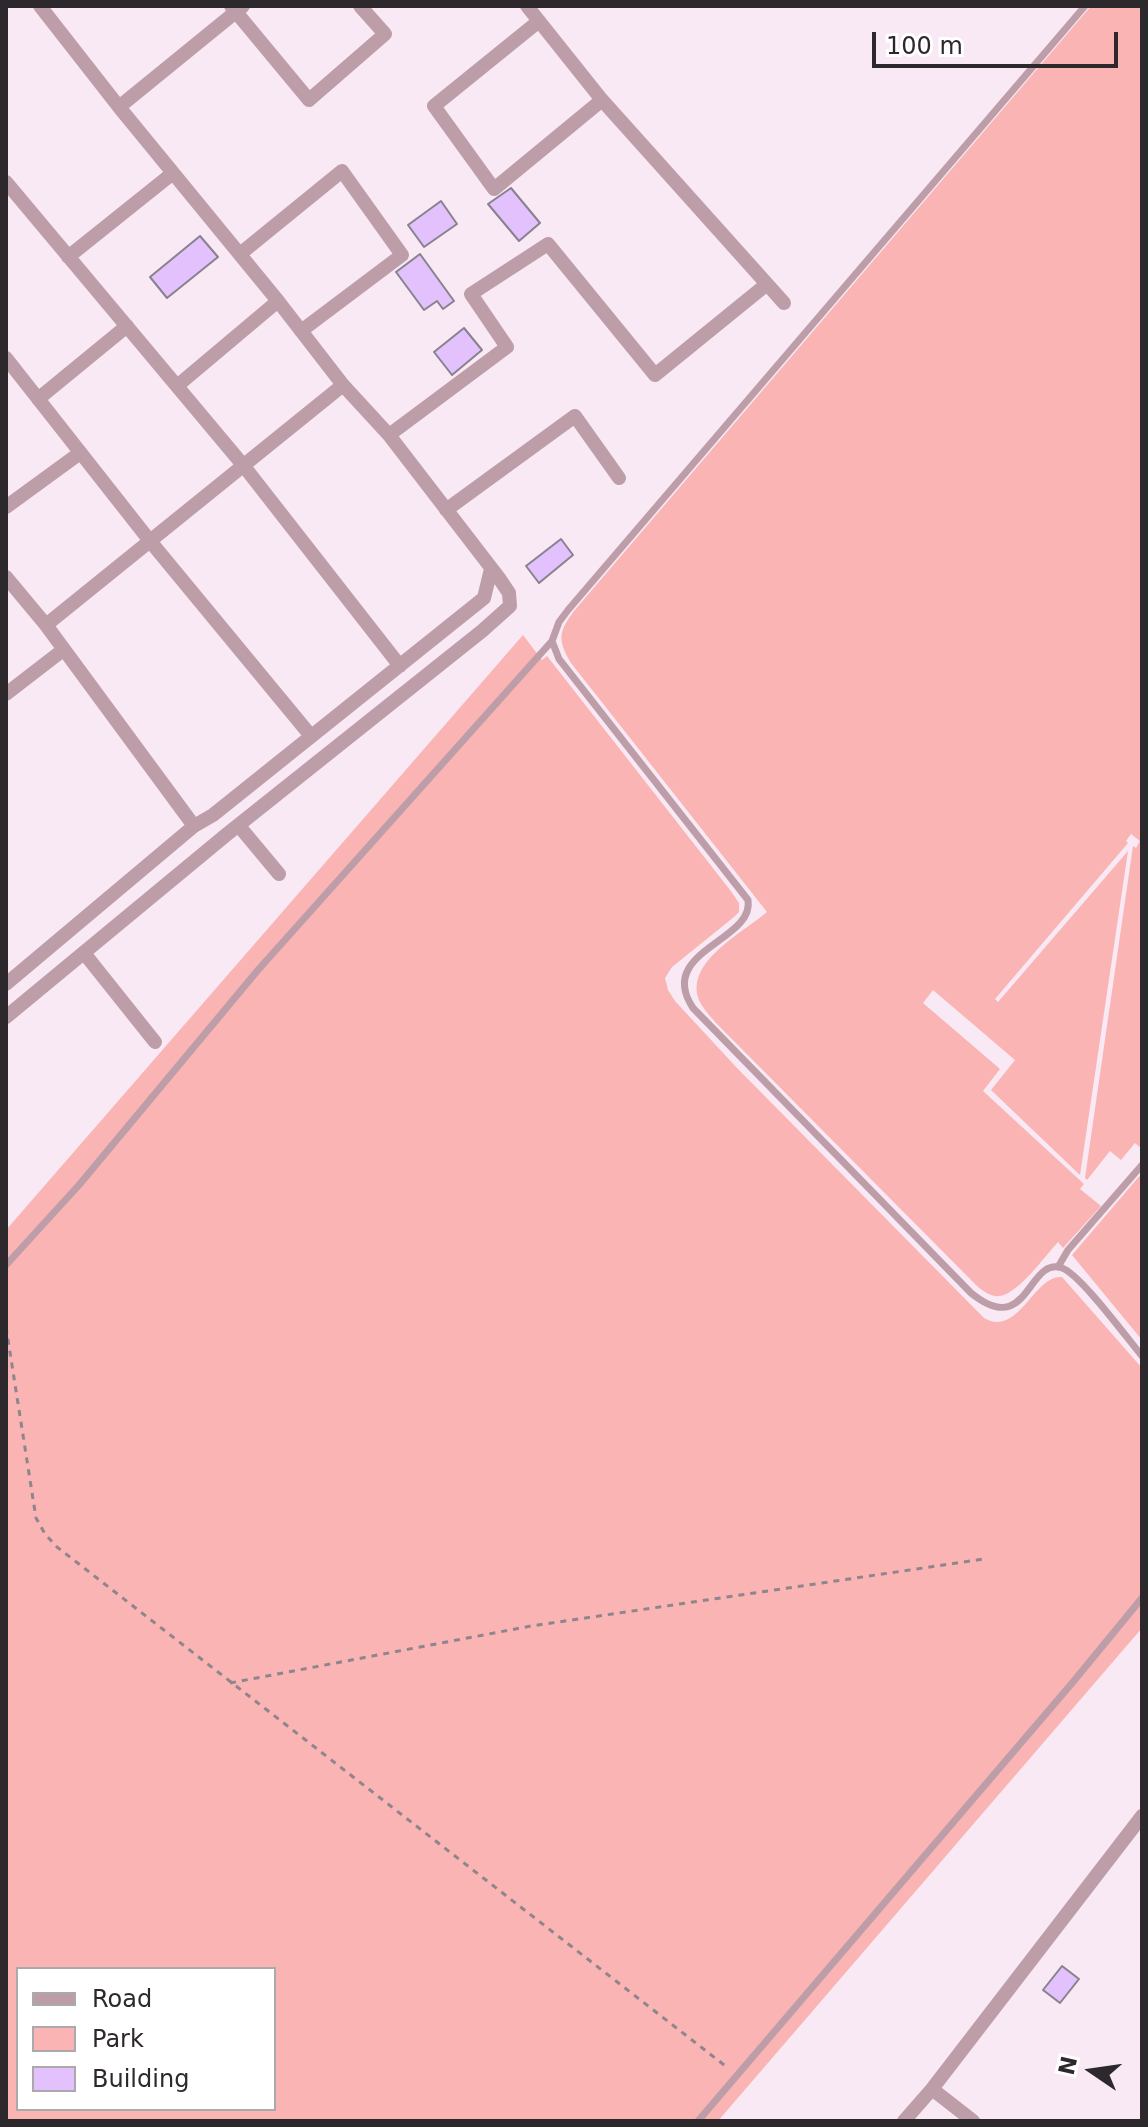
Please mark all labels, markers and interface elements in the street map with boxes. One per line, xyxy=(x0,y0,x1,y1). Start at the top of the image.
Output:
scale bar xyxy=(876,16,1122,66)
text: 100 m xyxy=(886,32,963,60)
legend xyxy=(16,1967,276,2111)
text: Road xyxy=(92,1985,152,2013)
text: Park xyxy=(92,2025,144,2053)
north arrow xyxy=(1052,2031,1132,2111)
text: N xyxy=(1054,2054,1082,2077)
text: Building xyxy=(92,2065,189,2093)

